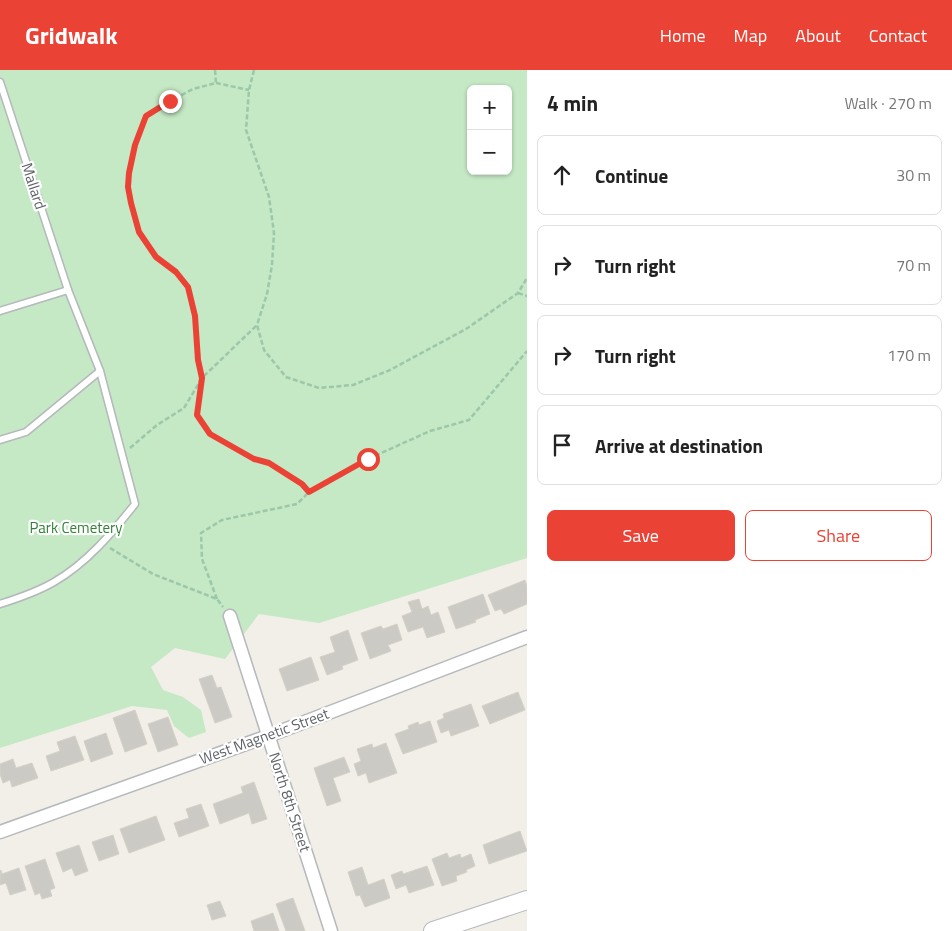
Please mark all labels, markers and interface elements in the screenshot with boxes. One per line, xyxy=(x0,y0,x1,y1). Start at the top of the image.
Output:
text: Gridwalk xyxy=(25,17,118,53)
text: Home xyxy=(660,22,706,49)
text: Map xyxy=(734,22,767,49)
text: About xyxy=(795,22,841,49)
text: Contact xyxy=(869,22,927,49)
map controls xyxy=(467,85,512,175)
button: + xyxy=(467,85,512,130)
text: 4 min xyxy=(547,87,598,119)
route end xyxy=(159,90,182,113)
text: Walk · 270 m xyxy=(844,91,932,115)
button: − xyxy=(467,130,512,175)
street label: Mallard xyxy=(16,160,52,212)
icon: ahead xyxy=(548,161,576,189)
text: Continue xyxy=(595,161,668,190)
text: 30 m xyxy=(896,163,931,187)
icon: right xyxy=(548,251,576,279)
text: Turn right xyxy=(595,251,676,280)
text: 70 m xyxy=(896,253,931,277)
icon: right xyxy=(548,341,576,369)
text: Turn right xyxy=(595,341,676,370)
text: 170 m xyxy=(887,343,931,367)
icon: arrive xyxy=(548,431,576,459)
text: Arrive at destination xyxy=(595,431,763,460)
route start xyxy=(357,448,380,471)
button: Save xyxy=(547,510,735,561)
button: Share xyxy=(745,510,932,561)
park label: Park Cemetery xyxy=(30,516,122,539)
street label: West Magnetic Street xyxy=(196,702,333,770)
street label: North 8th Street xyxy=(263,749,317,855)

